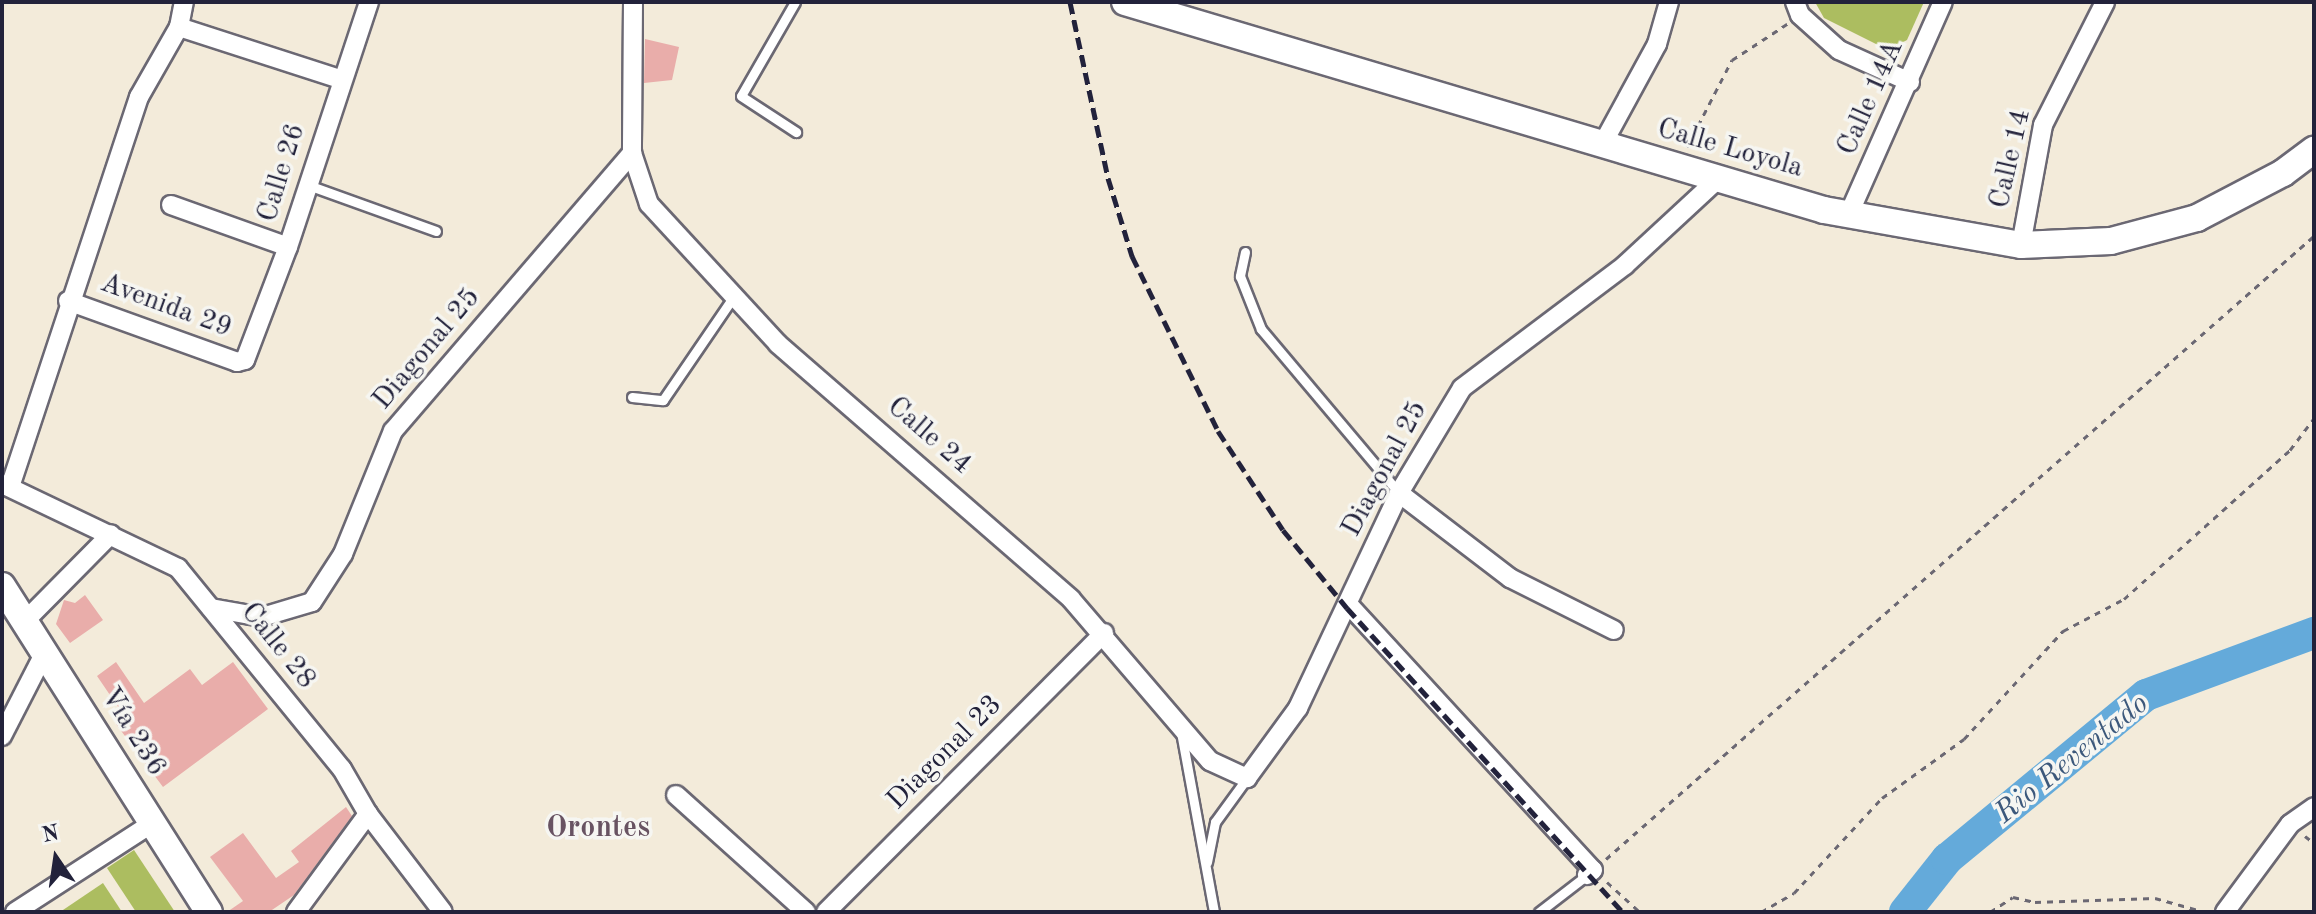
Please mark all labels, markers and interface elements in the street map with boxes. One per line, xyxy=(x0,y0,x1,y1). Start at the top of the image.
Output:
street label: Calle 14A xyxy=(1831,35,1911,161)
street label: Calle 14 xyxy=(1983,106,2039,212)
street label: Calle Loyola xyxy=(1653,112,1807,186)
street label: Calle 26 xyxy=(251,120,313,226)
street label: Avenida 29 xyxy=(96,267,236,345)
street label: Diagonal 25 xyxy=(366,281,488,417)
street label: Calle 24 xyxy=(880,390,978,482)
street label: Diagonal 25 xyxy=(1335,395,1435,543)
street label: Calle 28 xyxy=(233,596,323,696)
street label: Vía 236 xyxy=(93,681,173,783)
water label: Rio Reventado xyxy=(1988,686,2156,832)
street label: Diagonal 23 xyxy=(880,688,1010,818)
district label: Orontes xyxy=(546,810,650,846)
north arrow xyxy=(16,818,96,898)
text: N xyxy=(40,822,61,847)

